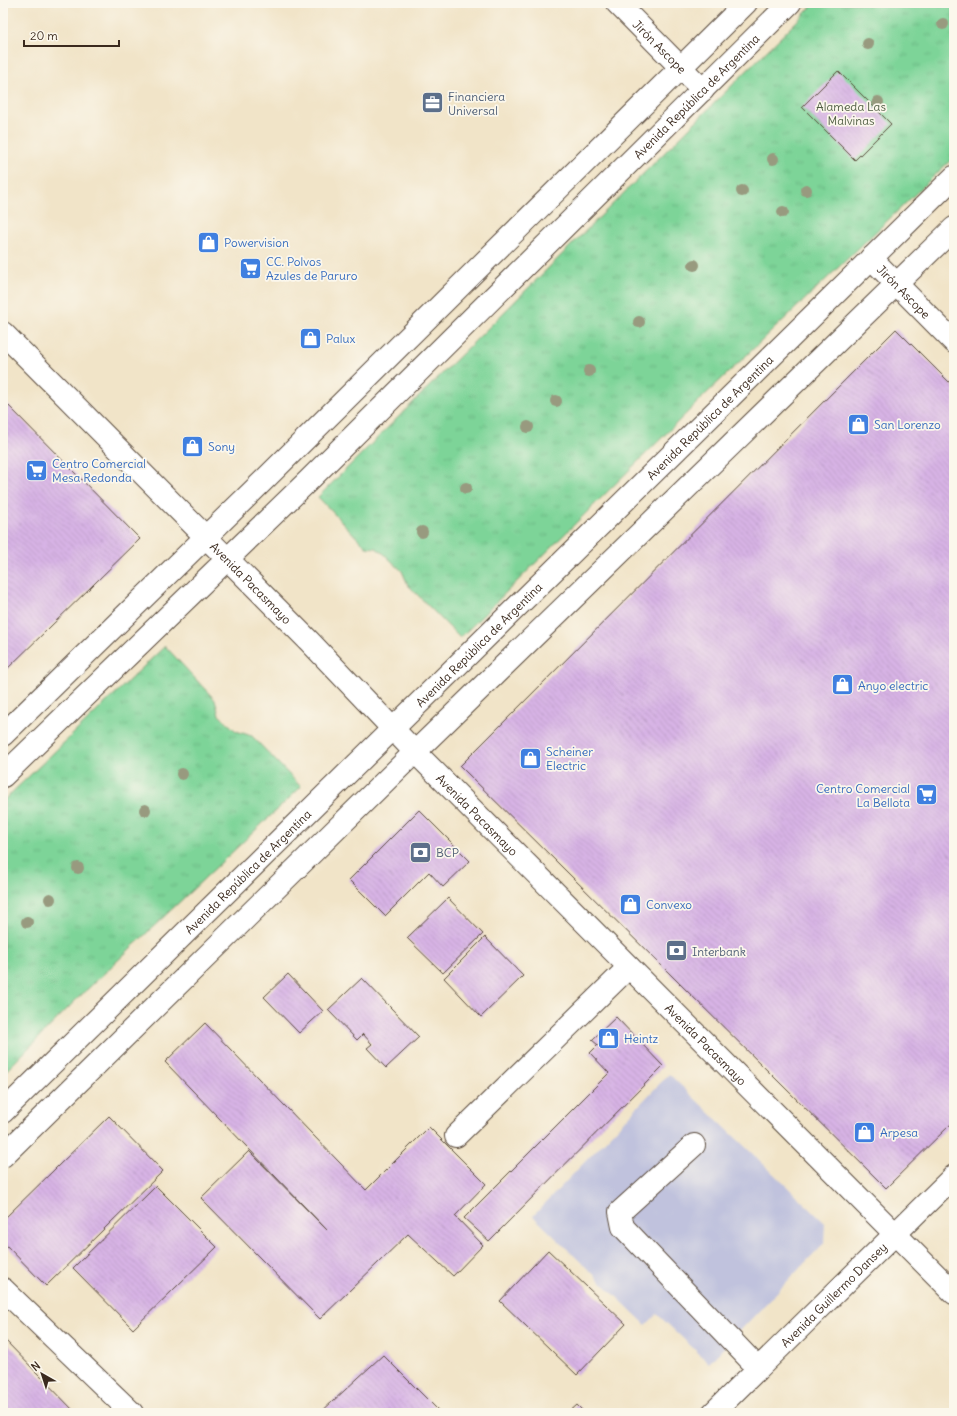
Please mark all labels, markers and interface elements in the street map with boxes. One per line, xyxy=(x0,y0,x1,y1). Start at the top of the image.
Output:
street label: Jirón Ascope xyxy=(630,16,690,76)
scale bar xyxy=(24,22,119,48)
text: 20 m xyxy=(30,28,58,43)
street label: Avenida República de Argentina xyxy=(630,30,762,162)
place label: Financiera Universal xyxy=(448,89,505,118)
office icon: Financiera Universal xyxy=(419,90,445,116)
park label: Alameda Las Malvinas xyxy=(816,99,886,128)
shop icon: Powervision xyxy=(196,229,222,255)
place label: Powervision xyxy=(224,235,289,250)
place label: CC. Polvos Azules de Paruro xyxy=(266,254,358,283)
supermarket icon: CC. Polvos Azules de Paruro xyxy=(237,255,263,281)
street label: Jirón Ascope xyxy=(874,261,934,321)
shop icon: Palux xyxy=(298,325,324,351)
place label: Palux xyxy=(326,331,355,346)
street label: Avenida República de Argentina xyxy=(643,352,776,483)
shop icon: San Lorenzo xyxy=(845,411,871,437)
place label: San Lorenzo xyxy=(874,417,941,432)
shop icon: Sony xyxy=(180,433,206,459)
place label: Sony xyxy=(208,439,235,454)
place label: Centro Comercial Mesa Redonda xyxy=(52,456,146,485)
supermarket icon: Centro Comercial Mesa Redonda xyxy=(24,457,50,483)
street label: Avenida Pacasmayo xyxy=(207,539,295,627)
street label: Avenida República de Argentina xyxy=(412,579,545,710)
shop icon: Anyo electric xyxy=(829,672,855,698)
place label: Anyo electric xyxy=(858,678,928,693)
place label: Scheiner Electric xyxy=(546,744,593,773)
shop icon: Scheiner Electric xyxy=(517,745,543,771)
street label: Avenida Pacasmayo xyxy=(433,771,521,859)
place label: Centro Comercial La Bellota xyxy=(816,781,910,810)
supermarket icon: Centro Comercial La Bellota xyxy=(913,782,939,808)
street label: Avenida República de Argentina xyxy=(181,806,314,937)
bank icon: BCP xyxy=(408,839,434,865)
place label: BCP xyxy=(436,845,459,860)
shop icon: Convexo xyxy=(618,891,644,917)
place label: Convexo xyxy=(646,897,692,912)
bank icon: Interbank xyxy=(663,938,689,964)
place label: Interbank xyxy=(692,944,746,959)
street label: Avenida Pacasmayo xyxy=(662,1000,750,1088)
shop icon: Heintz xyxy=(595,1025,621,1051)
place label: Heintz xyxy=(624,1031,659,1046)
shop icon: Arpesa xyxy=(852,1119,878,1145)
place label: Arpesa xyxy=(880,1125,918,1140)
street label: Avenida Guillermo Dansey xyxy=(777,1239,890,1350)
north arrow xyxy=(22,1354,62,1394)
text: N xyxy=(28,1358,43,1374)

